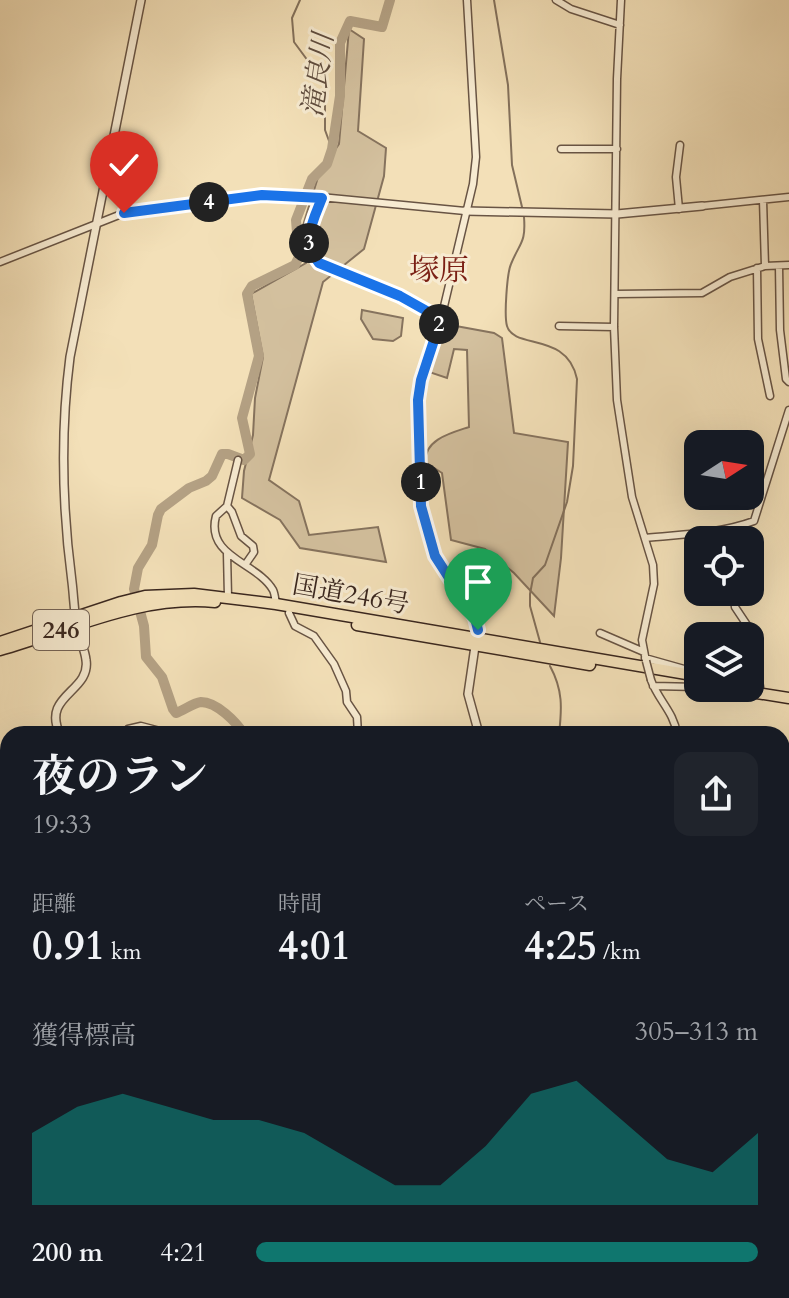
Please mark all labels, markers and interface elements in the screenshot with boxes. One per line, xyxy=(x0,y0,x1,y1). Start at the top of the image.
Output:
water label: 滝良川 xyxy=(293,28,343,119)
pin xyxy=(90,131,158,213)
icon: check xyxy=(102,143,146,187)
pin: 4 xyxy=(189,182,229,222)
text: 4 xyxy=(203,187,215,217)
pin: 3 xyxy=(289,223,329,263)
text: 3 xyxy=(303,228,315,258)
district label: 塚原 xyxy=(409,250,469,291)
pin: 2 xyxy=(419,304,459,344)
text: 2 xyxy=(433,309,445,339)
north arrow xyxy=(684,430,764,510)
map controls xyxy=(684,430,764,702)
pin: 1 xyxy=(401,462,441,502)
text: 1 xyxy=(415,467,427,497)
button: locate xyxy=(684,526,764,606)
pin xyxy=(444,548,512,630)
icon: arrive xyxy=(456,560,500,604)
street label: 国道246号 xyxy=(290,567,412,622)
road number: 246 xyxy=(33,610,89,650)
button: layers xyxy=(684,622,764,702)
text: 夜のラン xyxy=(32,747,208,807)
button: share xyxy=(674,752,758,836)
text: 19:33 xyxy=(32,807,92,842)
text: 距離 xyxy=(32,889,76,919)
text: 時間 xyxy=(278,889,322,919)
text: ペース xyxy=(524,889,589,919)
text: 0.91 xyxy=(32,919,105,974)
text: 4:01 xyxy=(278,919,351,974)
text: 4:25 xyxy=(524,919,597,974)
text: km xyxy=(105,937,141,967)
text: /km xyxy=(597,937,641,967)
text: 305–313 m xyxy=(635,1014,758,1049)
text: 獲得標高 xyxy=(32,1018,136,1053)
text: 200 m xyxy=(32,1235,103,1270)
text: 4:21 xyxy=(160,1235,207,1270)

